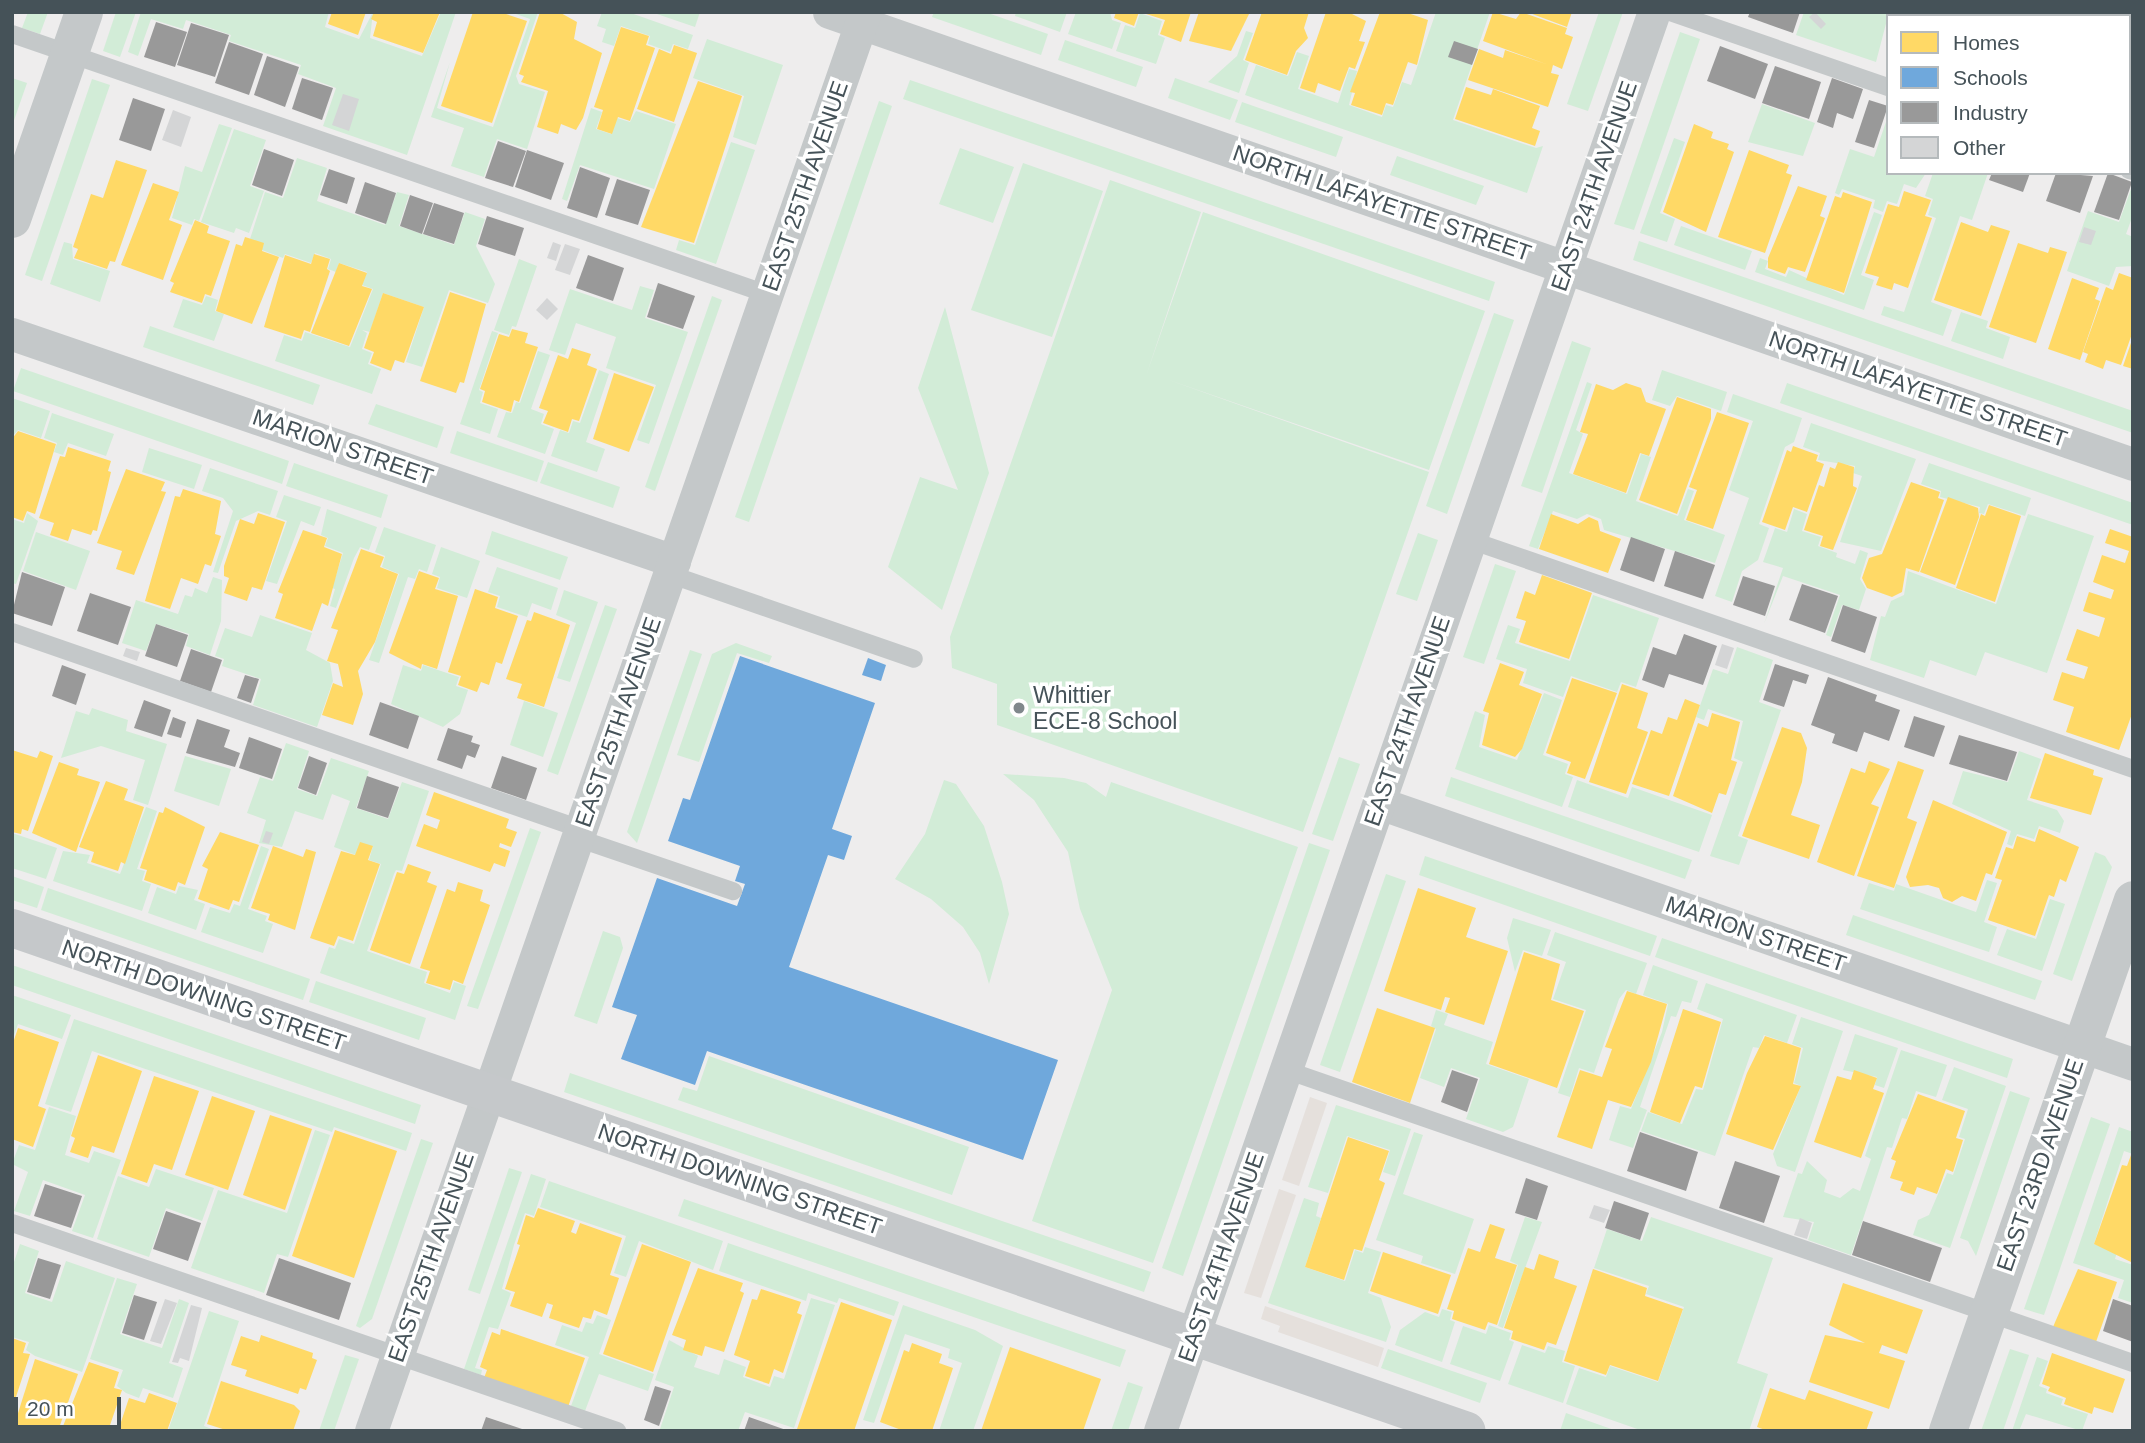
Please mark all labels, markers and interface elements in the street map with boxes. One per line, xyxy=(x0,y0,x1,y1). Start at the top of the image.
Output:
legend xyxy=(1886,14,2131,175)
text: Homes xyxy=(1953,31,2020,54)
text: Schools xyxy=(1953,66,2028,89)
street label: EAST 25TH AVENUE xyxy=(756,77,854,295)
street label: EAST 24TH AVENUE xyxy=(1545,77,1643,295)
text: Industry xyxy=(1953,101,2028,124)
text: Other xyxy=(1953,136,2006,159)
street label: NORTH LAFAYETTE STREET xyxy=(1229,139,1535,267)
street label: NORTH LAFAYETTE STREET xyxy=(1765,325,2071,453)
street label: MARION STREET xyxy=(249,403,437,491)
street label: EAST 24TH AVENUE xyxy=(1358,612,1456,830)
street label: EAST 25TH AVENUE xyxy=(569,613,667,831)
place label: Whittier ECE-8 School xyxy=(1033,681,1177,735)
marker: Whittier ECE-8 School xyxy=(1011,700,1027,716)
street label: MARION STREET xyxy=(1662,890,1850,978)
street label: NORTH DOWNING STREET xyxy=(58,933,350,1057)
street label: EAST 23RD AVENUE xyxy=(1990,1054,2090,1276)
street label: NORTH DOWNING STREET xyxy=(594,1117,886,1241)
street label: EAST 25TH AVENUE xyxy=(382,1148,480,1366)
street label: EAST 24TH AVENUE xyxy=(1172,1148,1270,1366)
scale bar xyxy=(18,1384,124,1428)
text: 20 m xyxy=(27,1397,74,1420)

